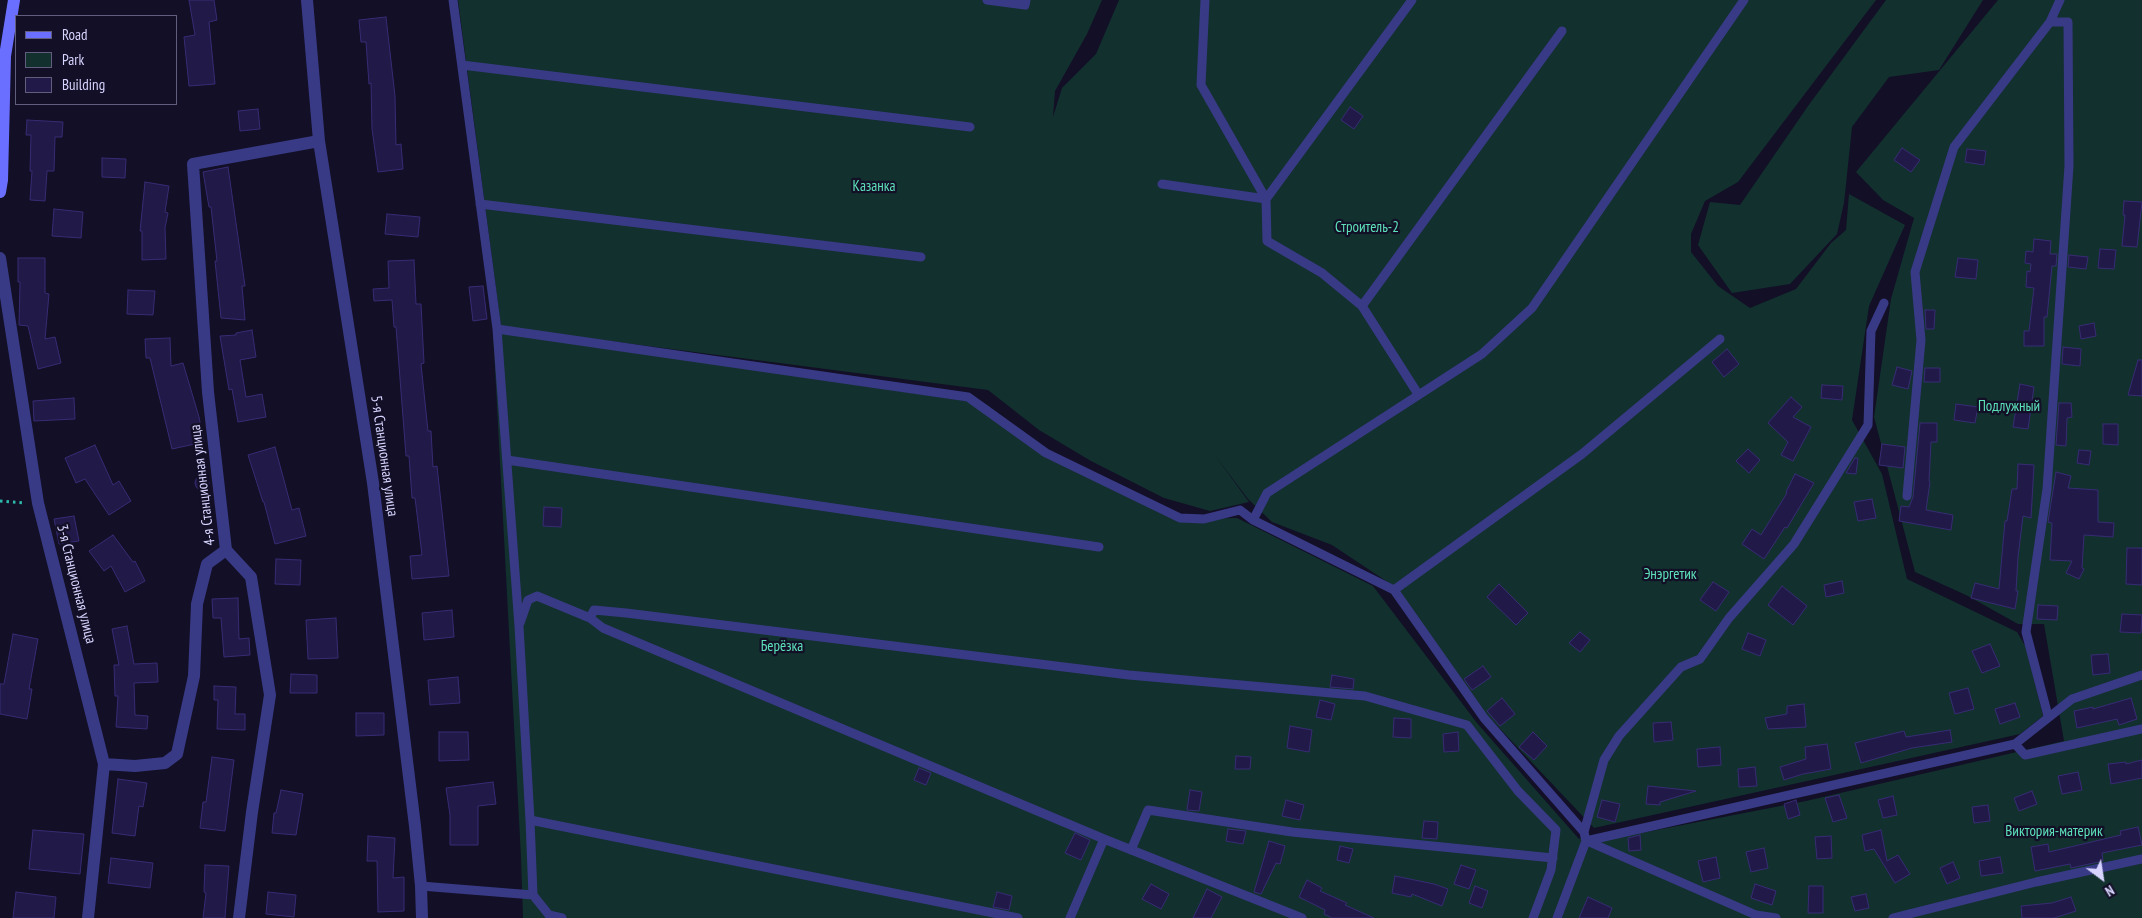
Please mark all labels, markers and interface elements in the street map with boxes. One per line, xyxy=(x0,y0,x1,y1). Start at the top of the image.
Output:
legend xyxy=(15,15,178,105)
text: Road xyxy=(62,25,88,44)
text: Park xyxy=(62,50,84,69)
text: Building xyxy=(62,75,105,94)
park label: Казанка xyxy=(853,178,895,196)
park label: Строитель-2 xyxy=(1335,219,1399,237)
street label: 5-я Станционная улица xyxy=(367,394,401,518)
park label: Подлужный xyxy=(1978,398,2040,416)
street label: 4-я Станционная улица xyxy=(187,423,219,547)
street label: 3-я Станционная улица xyxy=(53,523,99,645)
park label: Энэргетик xyxy=(1643,566,1697,584)
park label: Берёзка xyxy=(761,638,803,656)
park label: Виктория-материк xyxy=(2005,823,2103,841)
north arrow xyxy=(2077,853,2127,903)
text: N xyxy=(2102,881,2118,901)

